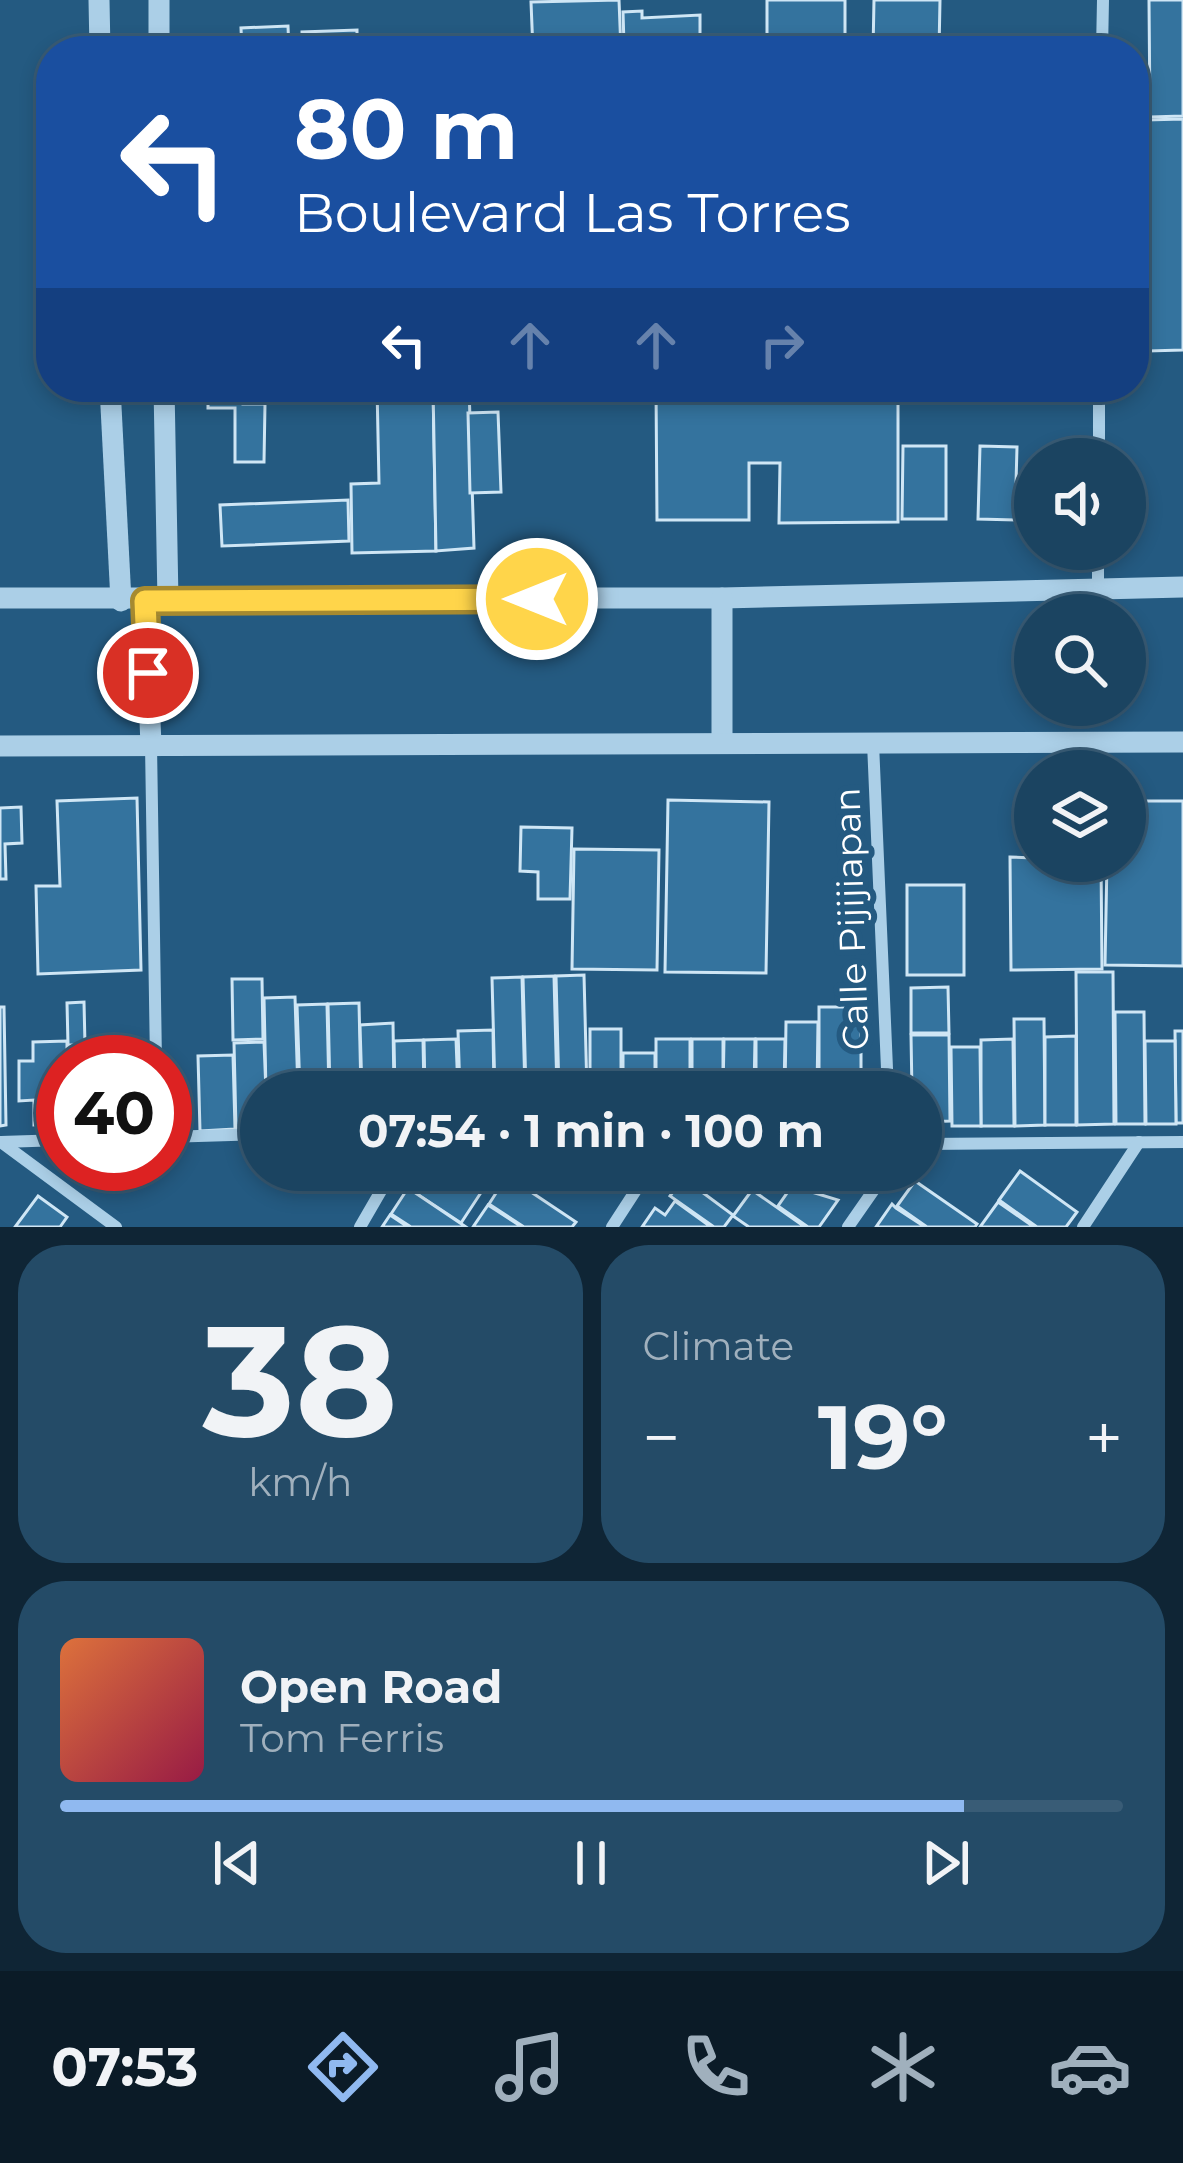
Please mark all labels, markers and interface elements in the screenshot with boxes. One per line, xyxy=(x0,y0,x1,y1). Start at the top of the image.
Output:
text: 80 m xyxy=(294,78,518,180)
icon: left xyxy=(96,84,252,240)
text: Boulevard Las Torres xyxy=(294,180,850,246)
icon: left xyxy=(371,312,437,378)
icon: ahead xyxy=(497,312,563,378)
icon: ahead xyxy=(623,312,689,378)
icon: right xyxy=(749,312,815,378)
map controls xyxy=(1014,438,1146,882)
button: sound xyxy=(1014,438,1146,570)
position arrow xyxy=(474,536,600,662)
button: search xyxy=(1014,594,1146,726)
pin xyxy=(97,622,199,724)
icon: arrive xyxy=(115,640,181,706)
button: layers xyxy=(1014,750,1146,882)
street label: Calle Pijijiapan xyxy=(824,787,878,1051)
speed limit sign: 40 xyxy=(36,1035,192,1191)
text: 07:54 · 1 min · 100 m xyxy=(358,1103,824,1158)
text: 38 xyxy=(203,1285,398,1475)
text: Climate xyxy=(643,1322,794,1370)
text: 19° xyxy=(818,1382,948,1492)
text: − xyxy=(643,1397,680,1478)
text: + xyxy=(1085,1397,1123,1478)
text: km/h xyxy=(248,1458,352,1506)
text: Open Road xyxy=(240,1659,502,1714)
text: Tom Ferris xyxy=(240,1714,444,1762)
icon: previous xyxy=(204,1830,270,1896)
icon: pause xyxy=(558,1830,624,1896)
icon: next xyxy=(913,1830,979,1896)
icon: directions xyxy=(301,2025,385,2109)
icon: music xyxy=(488,2025,572,2109)
icon: phone xyxy=(674,2025,758,2109)
icon: climate xyxy=(861,2025,945,2109)
icon: car xyxy=(1048,2025,1132,2109)
text: 07:53 xyxy=(51,2034,198,2100)

